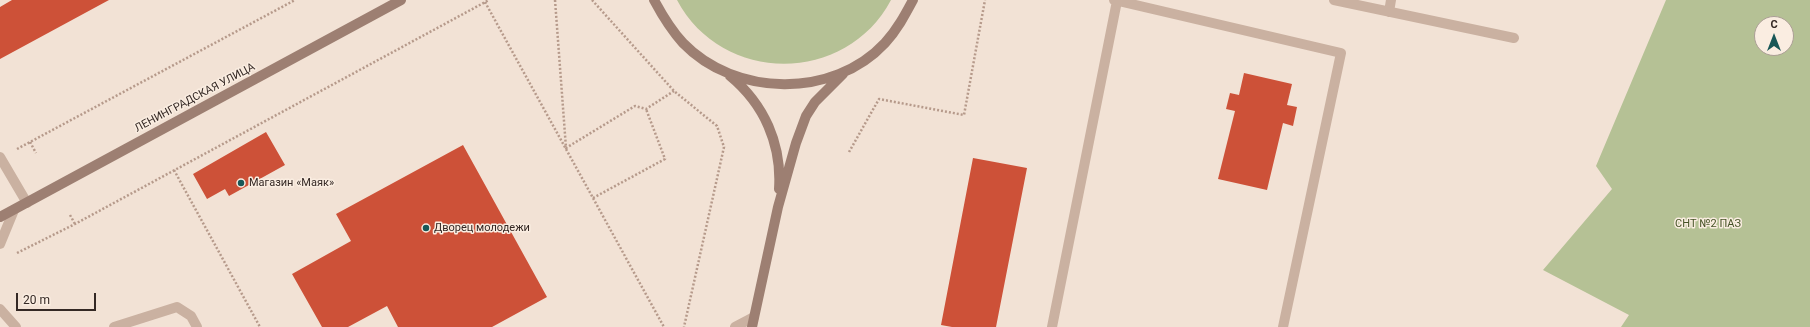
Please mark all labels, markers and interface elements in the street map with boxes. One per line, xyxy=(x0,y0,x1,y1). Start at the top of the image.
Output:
north arrow xyxy=(1754,16,1794,56)
text: С xyxy=(1770,18,1778,31)
street label: ЛЕНИНГРАДСКАЯ УЛИЦА xyxy=(133,61,257,135)
place label: Магазин «Маяк» xyxy=(249,176,334,190)
marker: Магазин «Маяк» xyxy=(236,178,246,188)
park label: СНТ №2 ПАЗ xyxy=(1675,217,1741,231)
place label: Дворец молодежи xyxy=(434,221,530,235)
marker: Дворец молодежи xyxy=(421,223,431,233)
scale bar xyxy=(18,285,98,311)
text: 20 m xyxy=(23,293,50,307)

